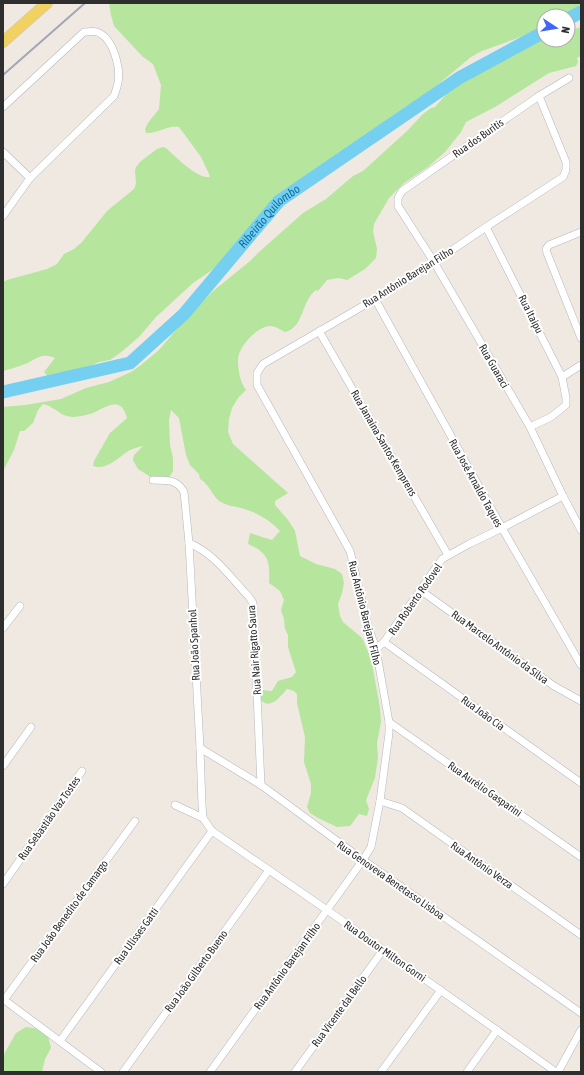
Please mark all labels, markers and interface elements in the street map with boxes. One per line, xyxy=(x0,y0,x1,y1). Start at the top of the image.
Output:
north arrow xyxy=(536,8,576,48)
text: N xyxy=(559,26,572,35)
street label: Rua dos Buritis xyxy=(450,116,506,160)
water label: Ribeirão Quilombo xyxy=(235,182,303,251)
street label: Rua Antônio Barejan Filho xyxy=(361,244,455,310)
street label: Rua Itaipu xyxy=(516,293,546,335)
street label: Rua Guaraci xyxy=(477,342,511,390)
street label: Rua Janaína Santos Kemprens xyxy=(349,388,419,498)
street label: Rua José Arnaldo Taques xyxy=(447,437,505,529)
street label: Rua Antônio Barejam Filho xyxy=(346,560,384,666)
street label: Rua Roberto Rodovel xyxy=(386,561,444,637)
street label: Rua Nair Rigatto Saura xyxy=(245,605,263,695)
street label: Rua Marcelo Antônio da Silva xyxy=(449,608,551,686)
street label: Rua João Spanhol xyxy=(186,609,202,681)
street label: Rua João Cia xyxy=(459,693,507,733)
street label: Rua Aurélio Gasparini xyxy=(446,759,524,819)
street label: Rua Sebastião Vaz Tostes xyxy=(16,774,83,862)
street label: Rua Genoveva Benetasso Lisboa xyxy=(335,838,447,922)
street label: Rua Antônio Verza xyxy=(449,839,515,891)
street label: Rua João Benedito de Camargo xyxy=(28,858,110,964)
street label: Rua Ulisses Gatti xyxy=(111,905,161,967)
street label: Rua Doutor Milton Gorni xyxy=(342,918,428,984)
street label: Rua Antônio Barejan Filho xyxy=(251,920,323,1012)
street label: Rua João Gilberto Bueno xyxy=(162,928,230,1014)
street label: Rua Vicente dal Bello xyxy=(309,973,369,1049)

